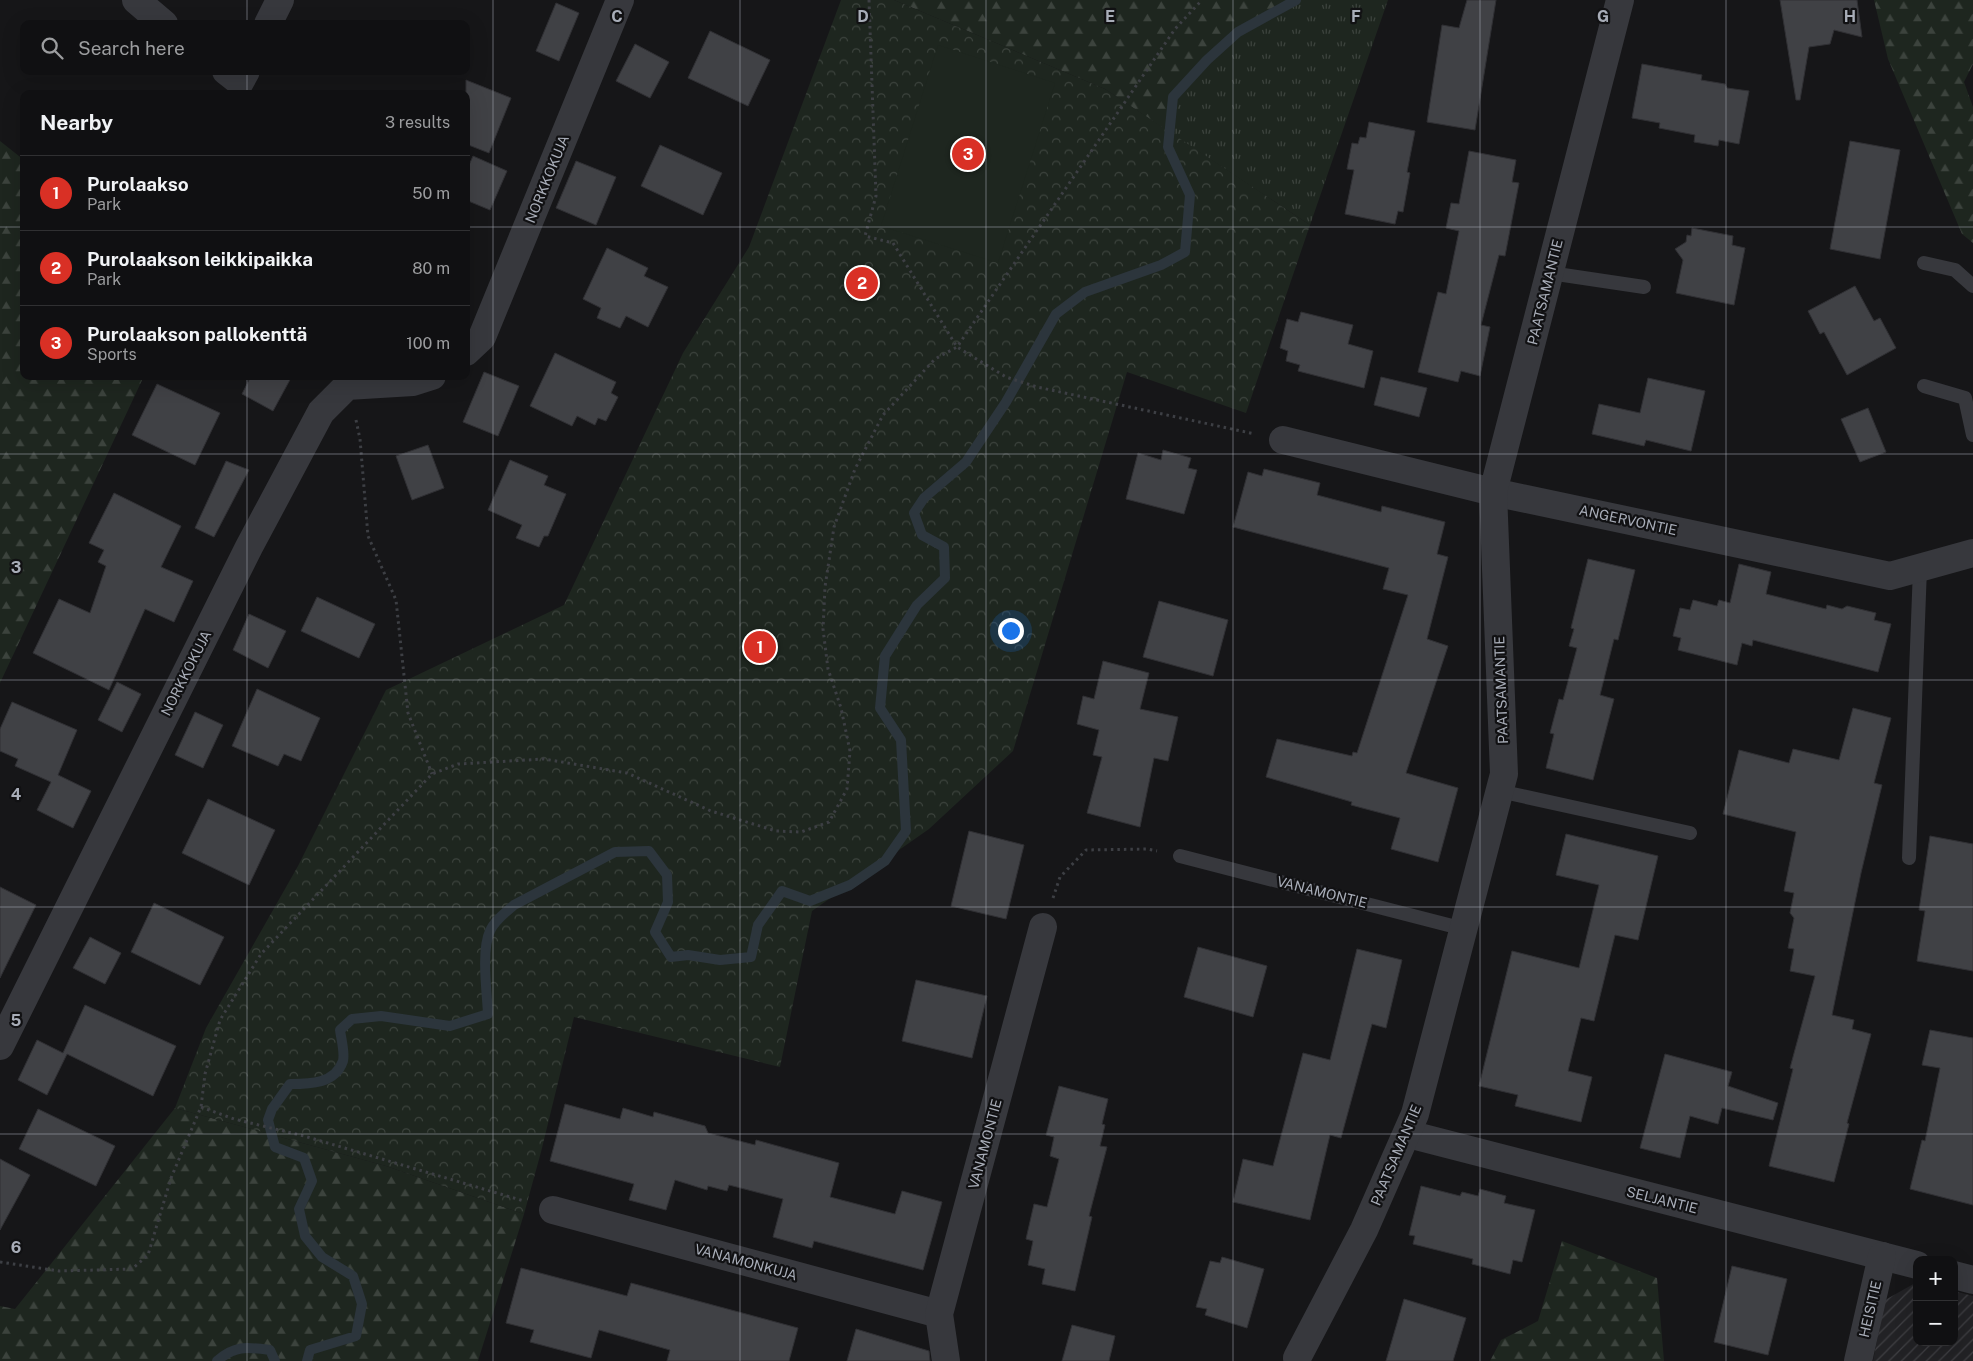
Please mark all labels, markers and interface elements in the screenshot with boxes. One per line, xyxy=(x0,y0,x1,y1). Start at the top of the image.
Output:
text: C xyxy=(611,7,623,26)
text: D xyxy=(857,7,869,26)
text: E xyxy=(1105,7,1115,26)
text: F xyxy=(1351,7,1361,26)
text: G xyxy=(1597,7,1609,26)
text: H xyxy=(1844,7,1856,26)
search box xyxy=(20,20,470,75)
icon: search xyxy=(38,34,66,62)
text: Search here xyxy=(78,37,185,59)
text: Nearby xyxy=(40,110,113,135)
text: 3 results xyxy=(385,113,450,132)
street label: NORKKOKUJA xyxy=(522,133,572,225)
pin: 3 xyxy=(952,135,984,173)
text: Purolaakso xyxy=(87,173,189,195)
text: 1 xyxy=(53,184,59,203)
text: 50 m xyxy=(412,184,450,203)
text: Park xyxy=(87,195,121,214)
street label: PAATSAMANTIE xyxy=(1524,238,1566,346)
text: Purolaakson leikkipaikka xyxy=(87,248,313,270)
text: 2 xyxy=(51,259,61,278)
text: 80 m xyxy=(412,259,450,278)
pin: 2 xyxy=(846,264,878,302)
text: Park xyxy=(87,270,121,289)
text: Purolaakson pallokenttä xyxy=(87,323,307,345)
text: 3 xyxy=(51,334,61,353)
text: 100 m xyxy=(406,334,450,353)
text: Sports xyxy=(87,345,137,364)
street label: ANGERVONTIE xyxy=(1578,502,1678,538)
text: 3 xyxy=(11,558,21,577)
your location xyxy=(998,618,1024,644)
street label: NORKKOKUJA xyxy=(158,628,214,718)
pin: 1 xyxy=(744,628,776,666)
street label: PAATSAMANTIE xyxy=(1491,636,1511,744)
text: 4 xyxy=(11,785,22,804)
street label: VANAMONTIE xyxy=(1275,873,1369,911)
text: 5 xyxy=(11,1011,22,1030)
street label: VANAMONTIE xyxy=(965,1097,1005,1191)
street label: PAATSAMANTIE xyxy=(1368,1102,1424,1208)
street label: SELJANTIE xyxy=(1625,1183,1699,1217)
text: 6 xyxy=(11,1238,21,1257)
street label: VANAMONKUJA xyxy=(693,1241,799,1283)
map controls xyxy=(1913,1256,1958,1346)
button: + xyxy=(1913,1256,1958,1301)
street label: HEISITIE xyxy=(1856,1279,1884,1339)
button: − xyxy=(1913,1301,1958,1346)

